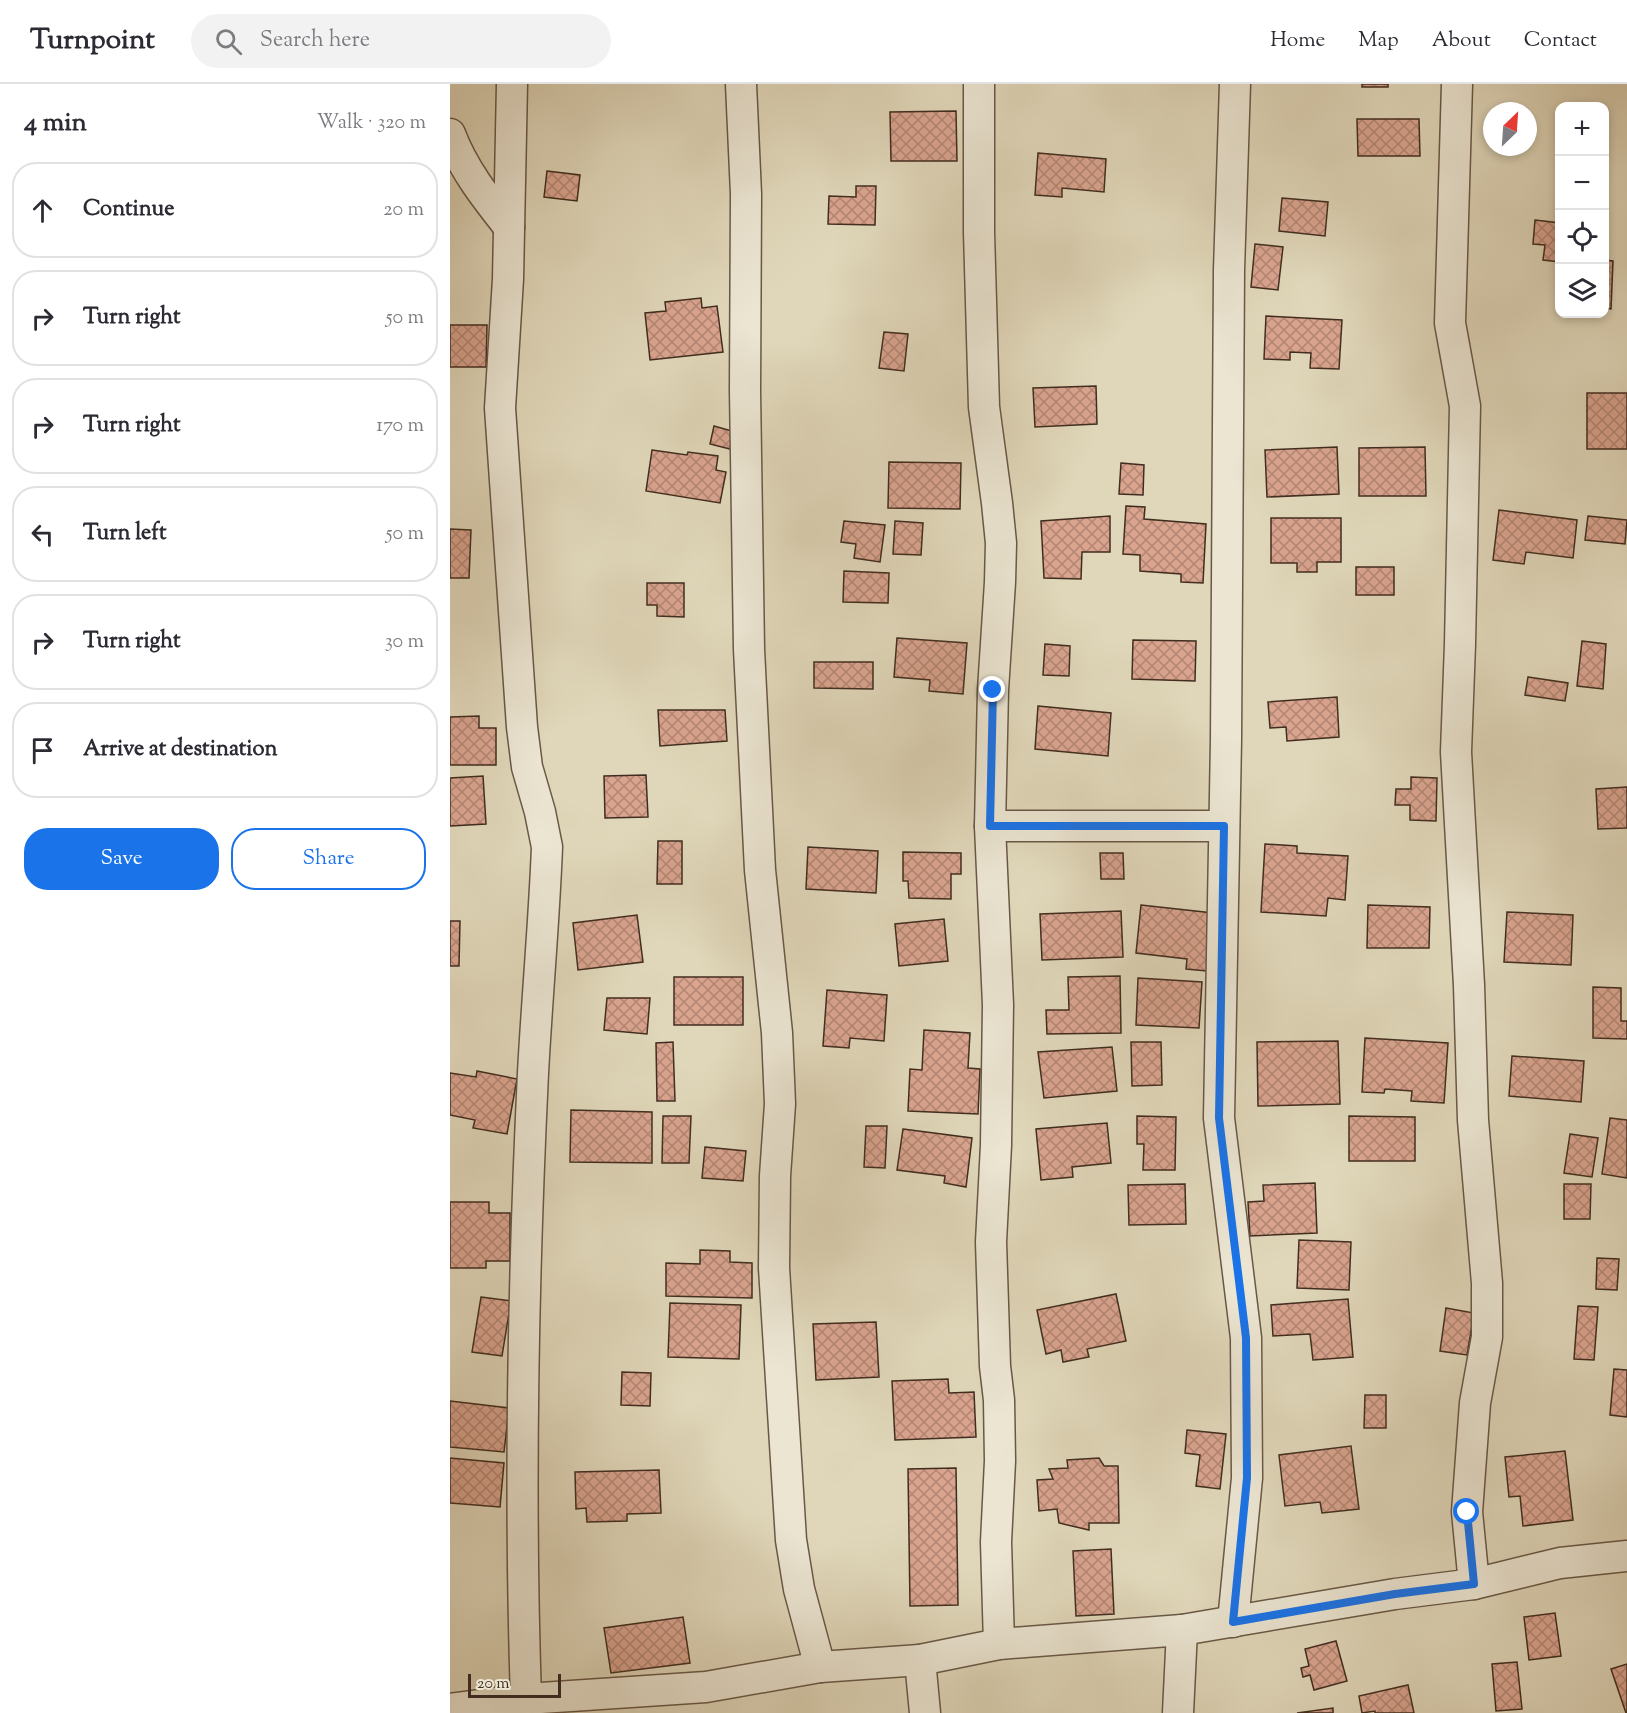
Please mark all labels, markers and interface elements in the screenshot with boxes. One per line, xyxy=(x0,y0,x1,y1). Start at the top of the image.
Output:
search box xyxy=(191,14,611,68)
text: Turnpoint xyxy=(30,21,155,61)
icon: search xyxy=(212,25,245,58)
text: Search here xyxy=(260,25,370,57)
text: Home xyxy=(1270,26,1325,56)
text: Map xyxy=(1358,26,1399,56)
text: About xyxy=(1432,26,1491,56)
text: Contact xyxy=(1524,26,1597,56)
north arrow xyxy=(1483,102,1537,156)
map controls xyxy=(1555,102,1609,318)
button: + xyxy=(1555,102,1609,156)
text: 4 min xyxy=(24,105,87,142)
text: Walk · 320 m xyxy=(317,109,426,138)
button: − xyxy=(1555,156,1609,210)
icon: ahead xyxy=(26,194,59,227)
text: Continue xyxy=(83,194,174,226)
text: 20 m xyxy=(383,196,424,225)
button: locate xyxy=(1555,210,1609,264)
button: layers xyxy=(1555,264,1609,318)
icon: right xyxy=(26,302,59,335)
text: Turn right xyxy=(83,302,180,334)
text: 50 m xyxy=(386,304,424,333)
icon: right xyxy=(26,410,59,443)
text: Turn right xyxy=(83,410,180,442)
text: 170 m xyxy=(376,412,424,441)
icon: left xyxy=(26,518,59,551)
text: Turn left xyxy=(83,518,166,550)
text: 50 m xyxy=(386,520,424,549)
icon: right xyxy=(26,626,59,659)
text: Turn right xyxy=(83,626,180,658)
text: 30 m xyxy=(385,628,424,657)
route end xyxy=(979,676,1005,702)
icon: arrive xyxy=(26,734,59,767)
text: Arrive at destination xyxy=(83,734,278,766)
button: Save xyxy=(24,828,219,890)
button: Share xyxy=(231,828,426,890)
route start xyxy=(1453,1498,1479,1524)
scale bar xyxy=(468,1671,561,1698)
text: 20 m xyxy=(477,1673,510,1696)

